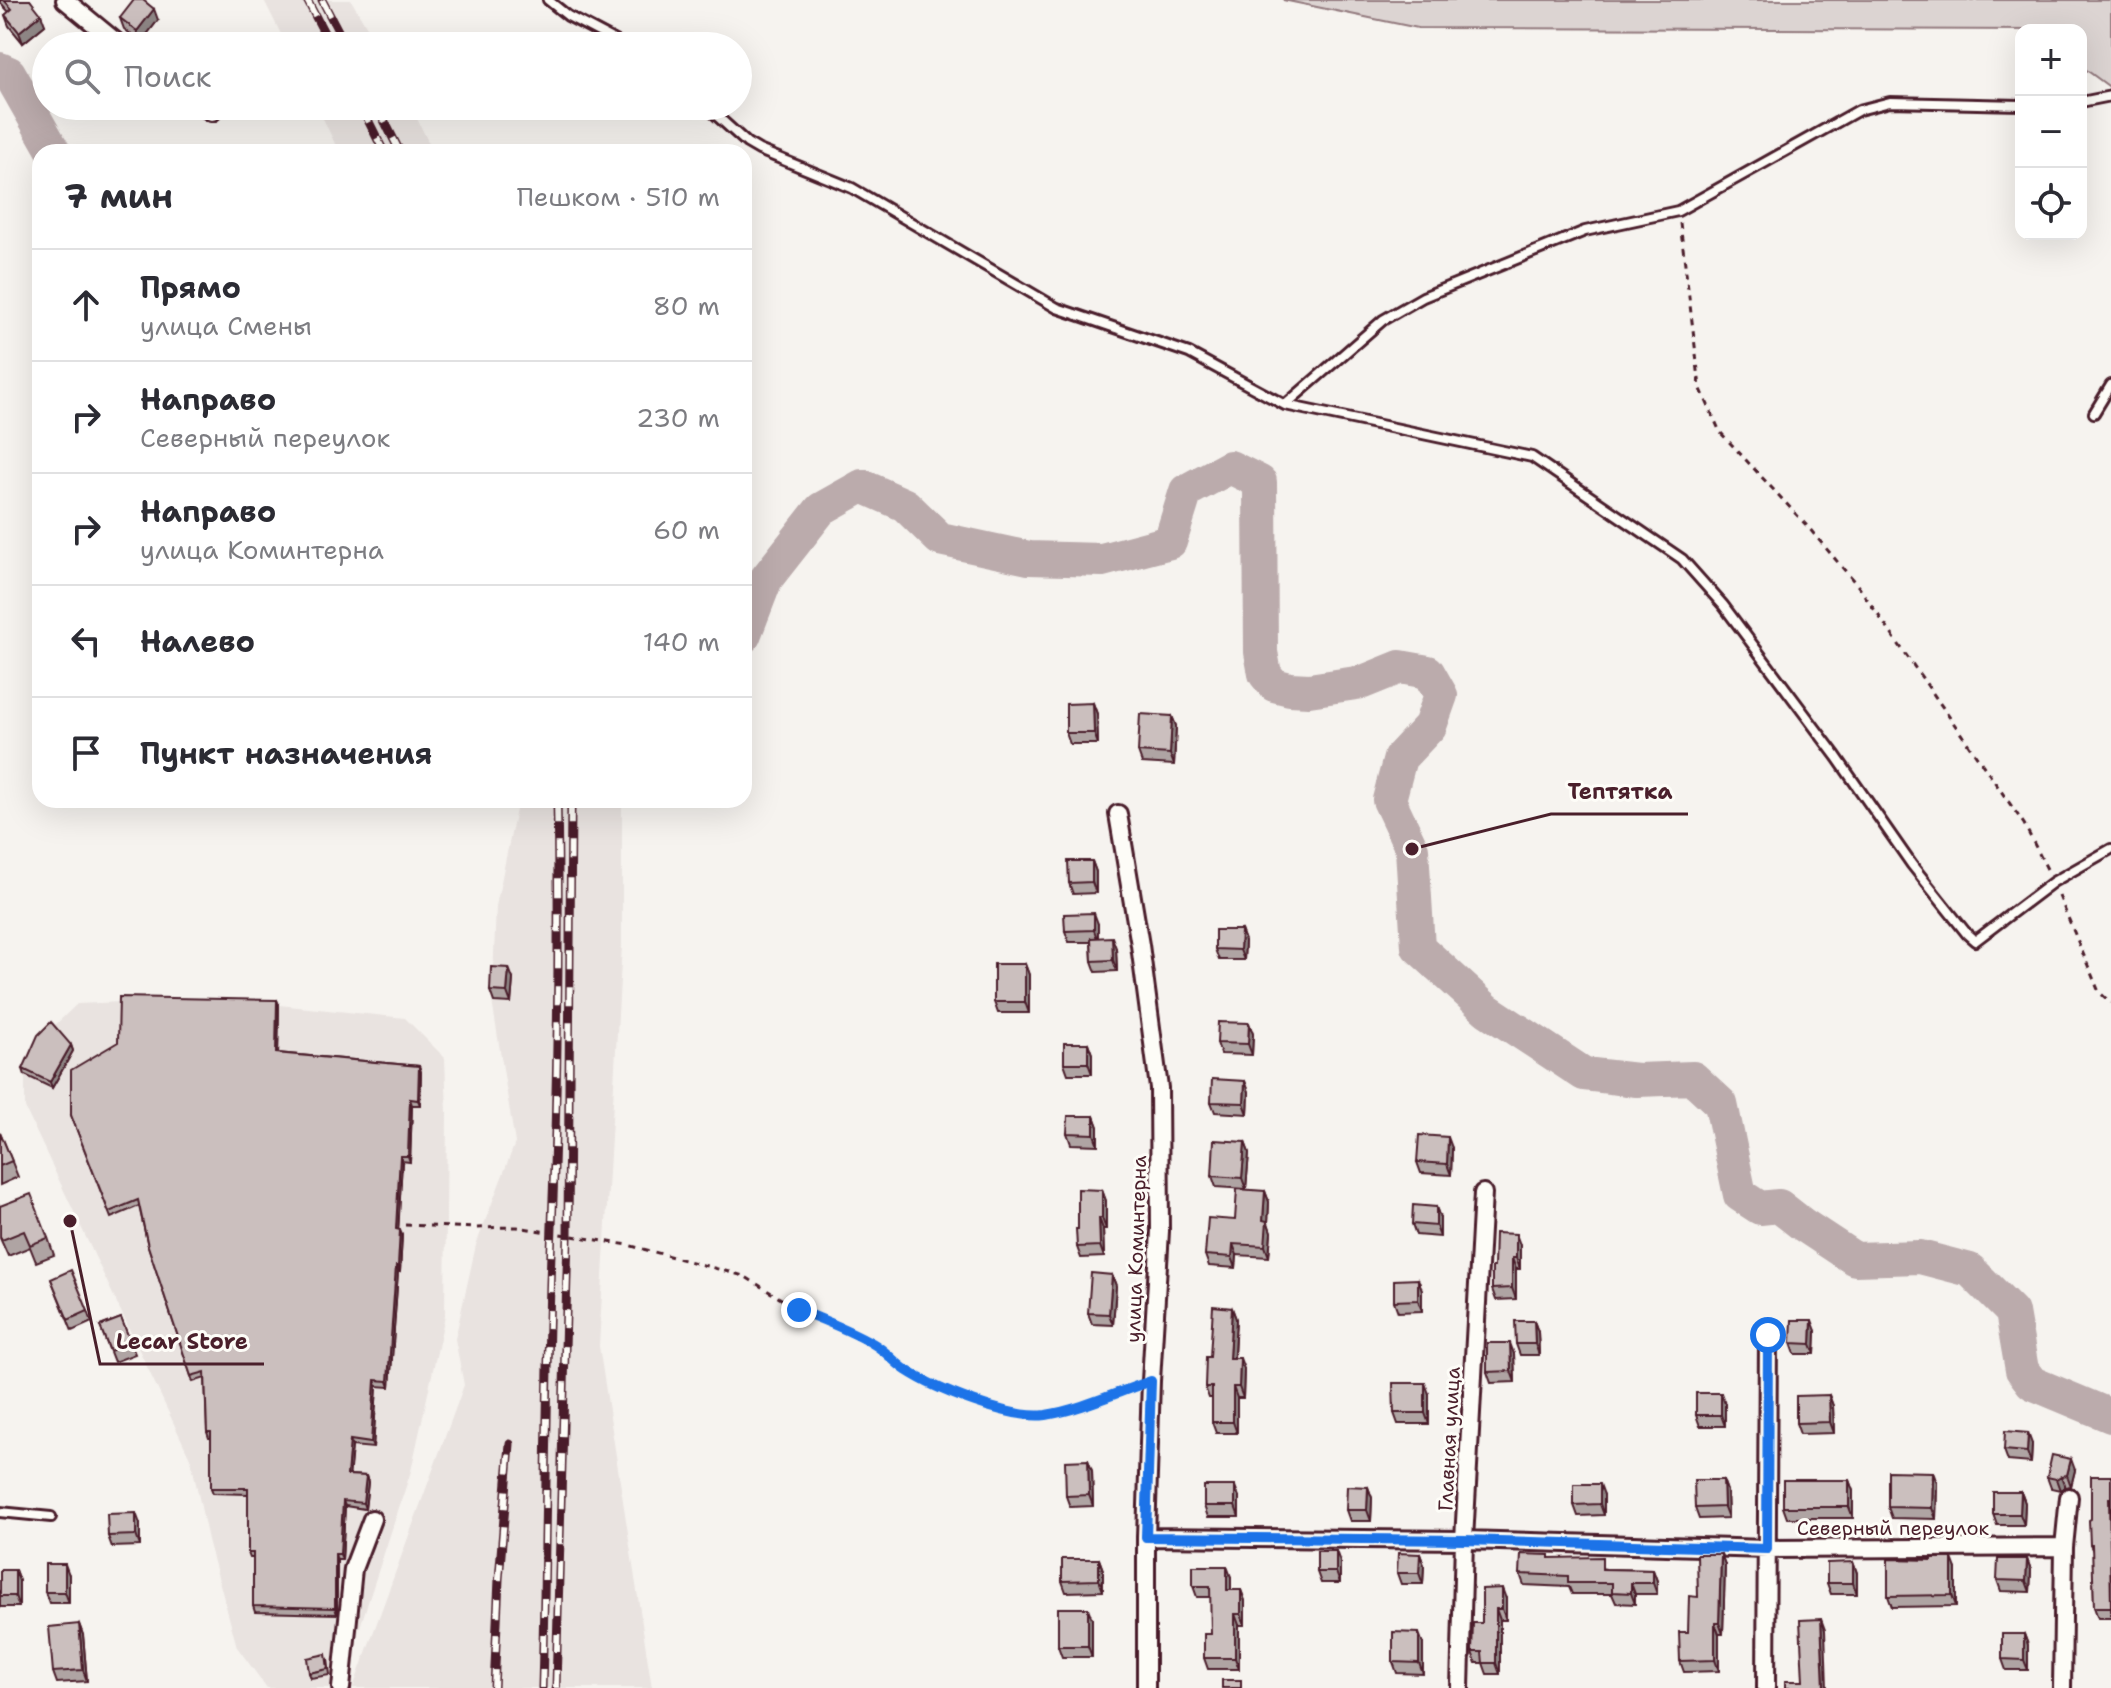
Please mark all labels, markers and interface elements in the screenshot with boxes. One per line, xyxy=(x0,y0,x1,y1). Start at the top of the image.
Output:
map controls xyxy=(2015,24,2087,240)
button: + xyxy=(2015,24,2087,96)
search box xyxy=(32,32,752,120)
icon: search xyxy=(60,54,104,98)
text: Поиск xyxy=(124,56,212,97)
button: − xyxy=(2015,96,2087,168)
button: locate xyxy=(2015,168,2087,240)
text: 7 мин xyxy=(64,173,173,219)
text: Пешком · 510 m xyxy=(517,179,720,214)
text: Прямо xyxy=(140,267,241,308)
icon: ahead xyxy=(64,283,108,327)
text: 80 m xyxy=(653,288,720,323)
text: улица Смены xyxy=(140,308,312,343)
text: Направо xyxy=(140,379,276,420)
icon: right xyxy=(64,395,108,439)
text: 230 m xyxy=(636,400,720,435)
text: Северный переулок xyxy=(140,420,390,455)
text: Направо xyxy=(140,491,276,532)
icon: right xyxy=(64,507,108,551)
text: 60 m xyxy=(653,512,720,547)
text: улица Коминтерна xyxy=(140,532,384,567)
icon: left xyxy=(64,619,108,663)
text: Налево xyxy=(140,621,255,662)
text: 140 m xyxy=(643,624,720,659)
icon: arrive xyxy=(64,731,108,775)
text: Пункт назначения xyxy=(140,733,432,774)
callout: Тептятка xyxy=(1551,768,1688,814)
text: Тептятка xyxy=(1568,777,1672,806)
street label: улица Коминтерна xyxy=(1120,1154,1152,1343)
route end xyxy=(781,1292,817,1328)
route start xyxy=(1750,1317,1786,1353)
callout: Lecar Store xyxy=(100,1318,264,1364)
text: Lecar Store xyxy=(116,1327,248,1356)
street label: Главная улица xyxy=(1432,1366,1466,1512)
street label: Северный переулок xyxy=(1797,1515,1990,1541)

